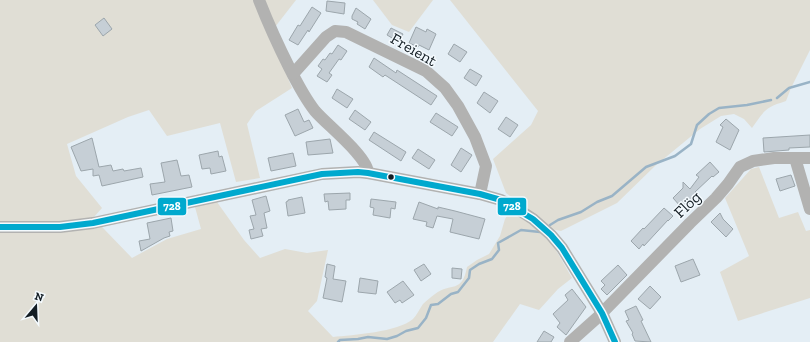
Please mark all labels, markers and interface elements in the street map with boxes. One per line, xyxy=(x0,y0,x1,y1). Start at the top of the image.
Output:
street label: Freient xyxy=(387,29,440,70)
unlabelled marker xyxy=(386,172,396,182)
street label: Flög xyxy=(670,187,705,222)
line badge: 728 xyxy=(157,197,187,216)
line badge: 728 xyxy=(497,197,527,216)
text: 728 xyxy=(163,200,181,213)
text: 728 xyxy=(503,200,521,213)
north arrow xyxy=(16,286,56,326)
text: N xyxy=(33,290,46,305)

